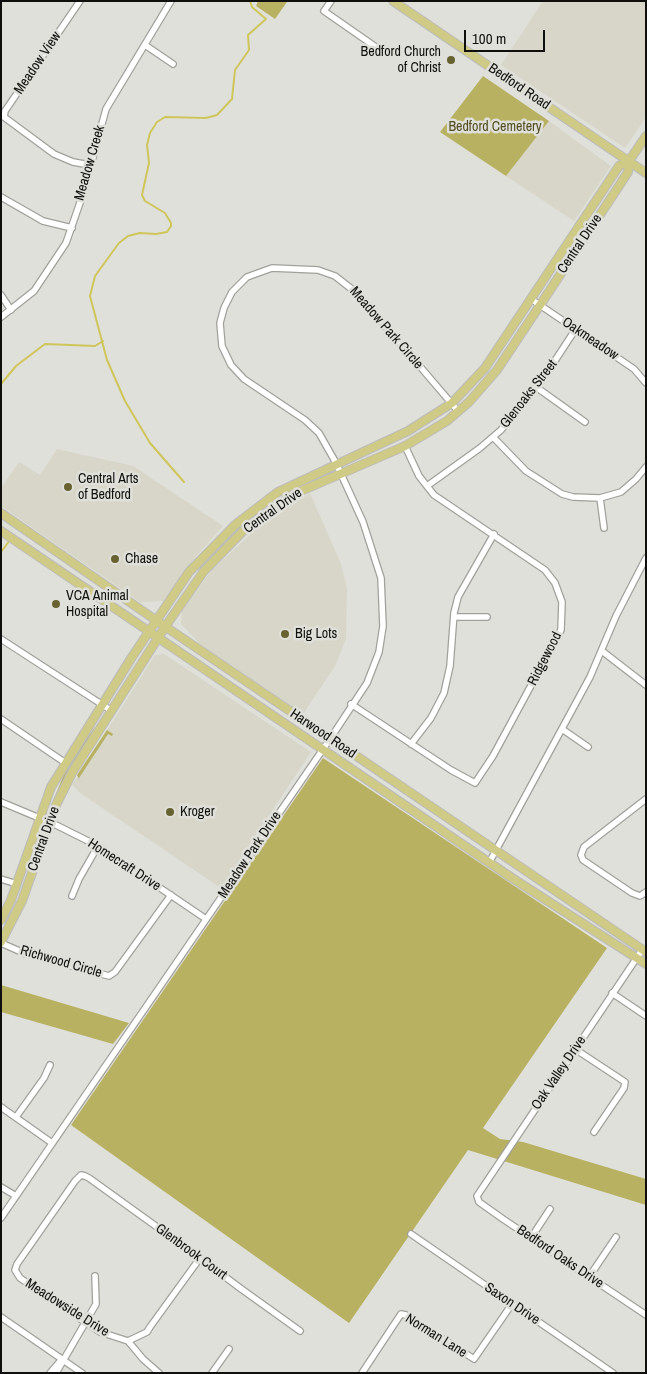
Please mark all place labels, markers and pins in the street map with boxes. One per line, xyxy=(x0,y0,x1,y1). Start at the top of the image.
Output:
place label: Bedford Church of Christ xyxy=(361,44,441,76)
marker: Bedford Church of Christ xyxy=(445,54,457,66)
place label: Central Arts of Bedford xyxy=(78,471,139,504)
marker: Central Arts of Bedford xyxy=(62,481,74,493)
place label: Chase xyxy=(125,551,158,567)
marker: Chase xyxy=(109,553,121,565)
place label: VCA Animal Hospital xyxy=(66,588,129,620)
marker: VCA Animal Hospital xyxy=(50,598,62,610)
place label: Big Lots xyxy=(295,626,337,642)
marker: Big Lots xyxy=(279,628,291,640)
place label: Kroger xyxy=(180,804,214,820)
marker: Kroger xyxy=(164,806,176,818)

